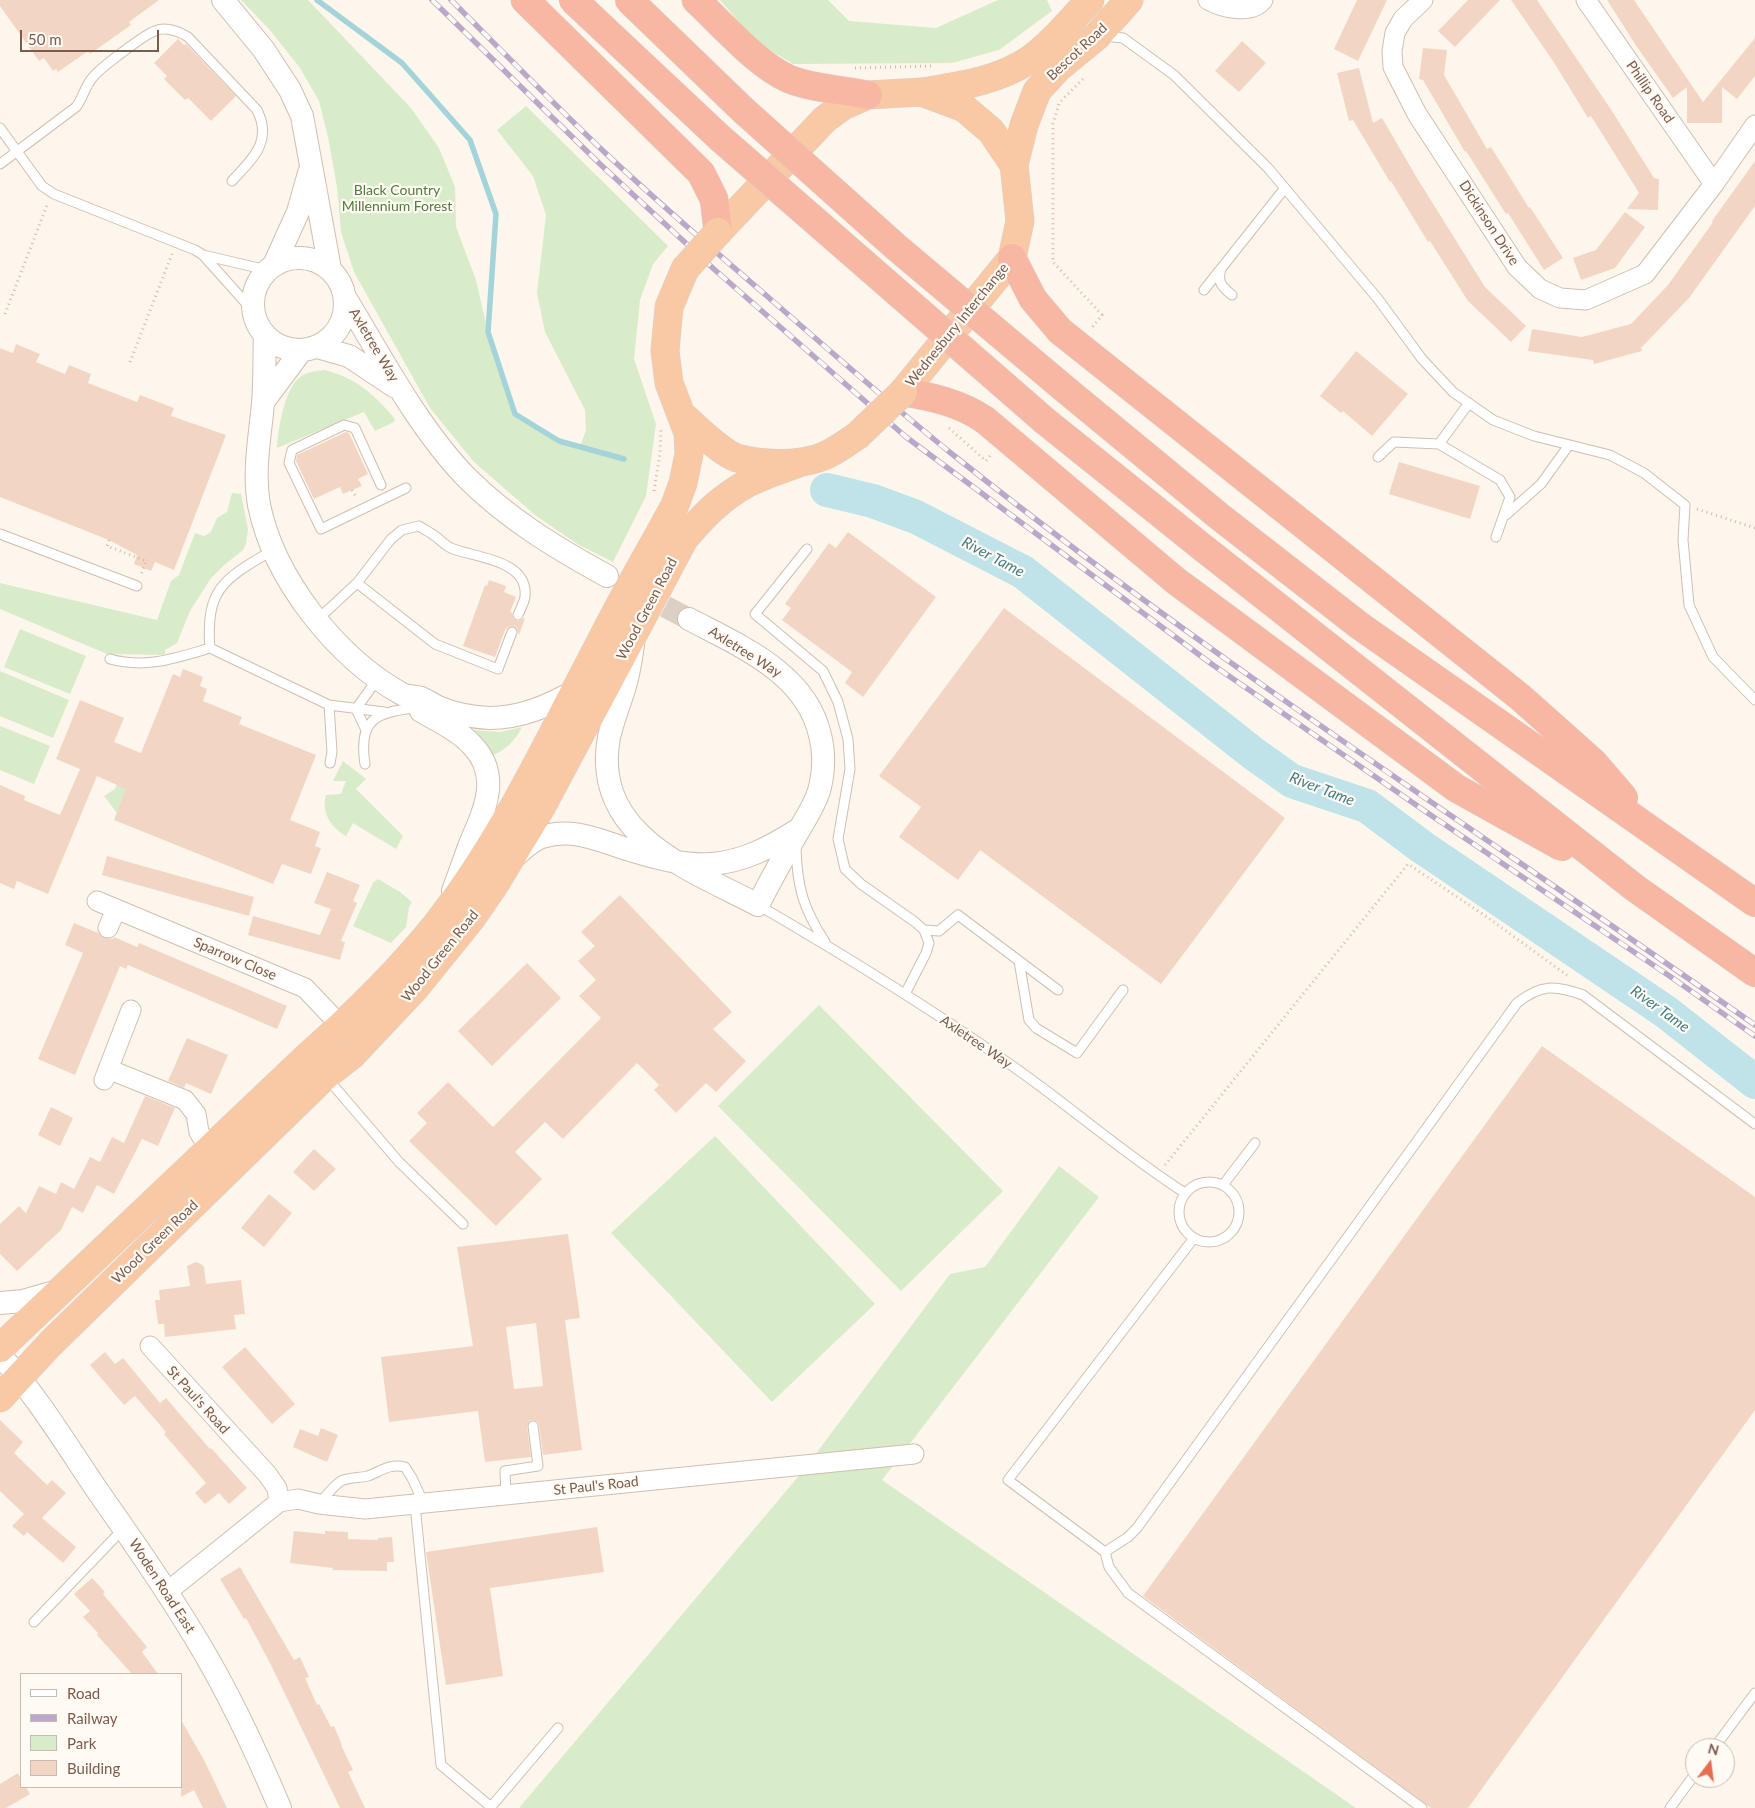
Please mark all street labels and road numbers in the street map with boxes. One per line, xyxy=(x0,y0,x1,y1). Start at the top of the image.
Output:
street label: Bescot Road xyxy=(1043,20,1111,84)
street label: Phillip Road xyxy=(1622,58,1678,126)
street label: Dickinson Drive xyxy=(1455,177,1523,269)
street label: Wednesbury Interchange xyxy=(902,260,1012,390)
street label: Axletree Way xyxy=(345,305,403,385)
street label: Wood Green Road xyxy=(613,555,681,663)
street label: Axletree Way xyxy=(705,623,785,681)
street label: Wood Green Road xyxy=(398,907,482,1005)
street label: Sparrow Close xyxy=(191,934,279,984)
street label: Axletree Way xyxy=(937,1012,1015,1072)
street label: Wood Green Road xyxy=(108,1197,202,1287)
street label: St Paul's Road xyxy=(163,1363,233,1437)
street label: St Paul's Road xyxy=(553,1473,639,1499)
street label: Woden Road East xyxy=(125,1536,199,1636)

